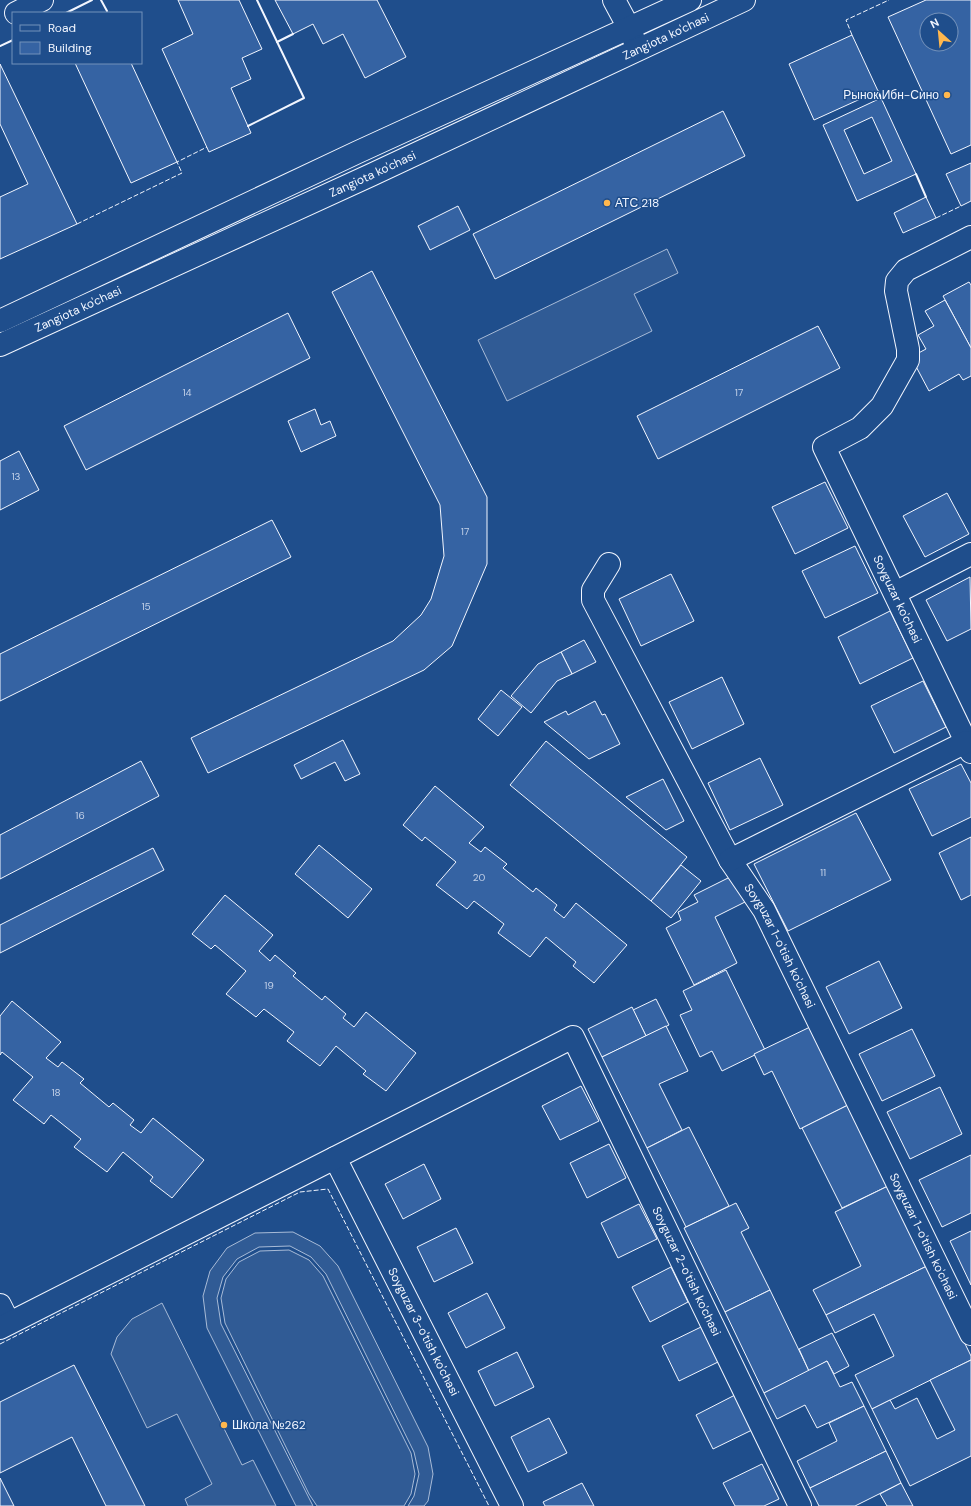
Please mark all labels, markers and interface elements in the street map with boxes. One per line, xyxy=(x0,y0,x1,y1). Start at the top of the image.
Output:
street label: Zangiota ko'chasi xyxy=(620,9,712,64)
legend xyxy=(12,12,142,64)
north arrow xyxy=(919,12,959,52)
text: N xyxy=(928,15,941,31)
text: Road xyxy=(48,20,76,36)
text: Building xyxy=(48,40,92,56)
place label: Рынок Ибн-Сино xyxy=(843,87,939,103)
marker: Рынок Ибн-Сино xyxy=(942,90,952,100)
street label: Zangiota ko'chasi xyxy=(327,147,419,201)
place label: АТС 218 xyxy=(615,195,659,211)
marker: АТС 218 xyxy=(602,198,612,208)
street label: Zangiota ko'chasi xyxy=(32,282,124,336)
house number: 14 xyxy=(182,386,192,399)
house number: 17 xyxy=(735,386,743,399)
house number: 13 xyxy=(11,470,21,483)
house number: 17 xyxy=(461,525,469,538)
street label: Soyguzar ko'chasi xyxy=(869,552,925,646)
house number: 15 xyxy=(141,600,151,613)
house number: 16 xyxy=(75,809,85,822)
house number: 11 xyxy=(820,866,826,879)
house number: 20 xyxy=(473,871,485,884)
street label: Soyguzar 1-o'tish ko'chasi xyxy=(740,881,819,1011)
house number: 19 xyxy=(264,979,274,992)
house number: 18 xyxy=(51,1086,61,1099)
street label: Soyguzar 1-o'tish ko'chasi xyxy=(886,1171,961,1302)
street label: Soyguzar 2-o'tish ko'chasi xyxy=(648,1204,725,1339)
street label: Soyguzar 3-o'tish ko'chasi xyxy=(384,1265,463,1399)
place label: Школа №262 xyxy=(232,1417,306,1433)
marker: Школа №262 xyxy=(219,1420,229,1430)

